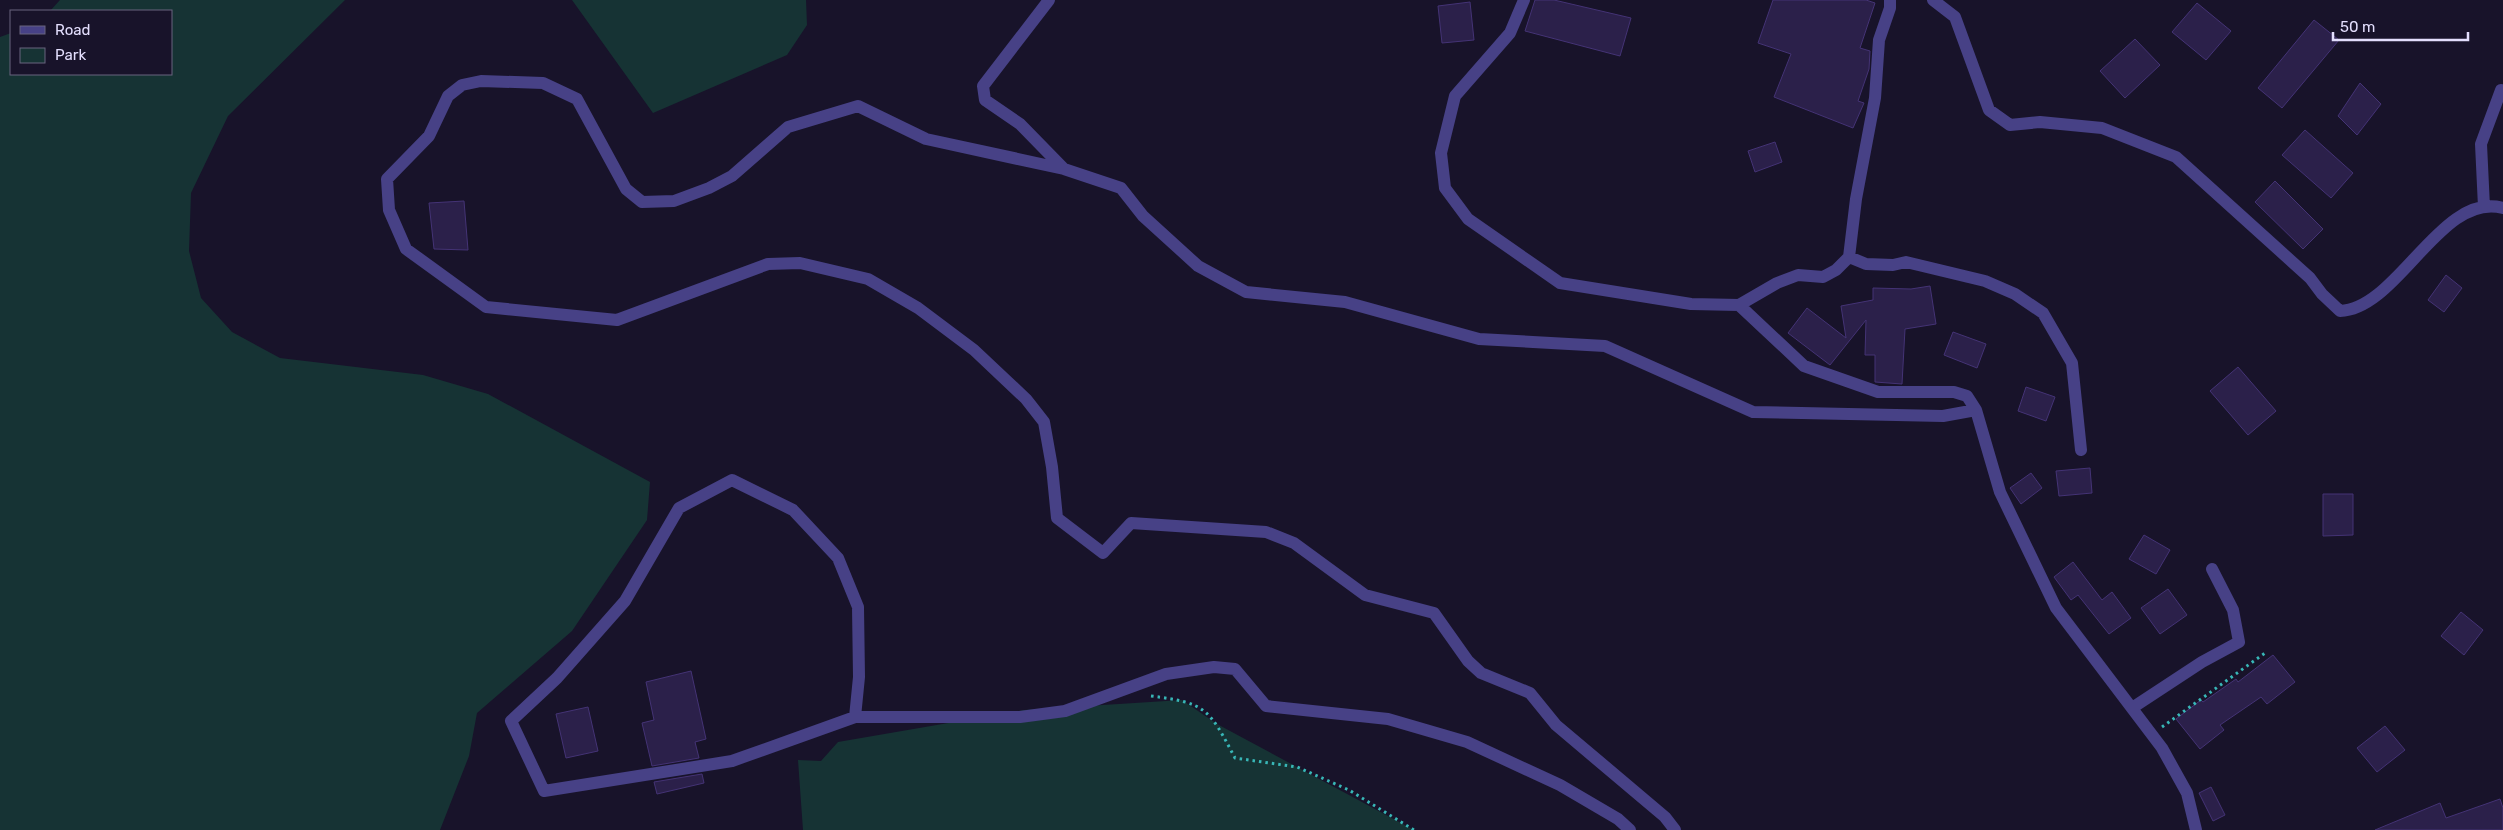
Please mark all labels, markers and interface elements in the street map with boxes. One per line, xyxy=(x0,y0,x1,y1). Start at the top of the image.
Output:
legend xyxy=(10,10,172,75)
scale bar xyxy=(2333,10,2468,42)
text: 50 m xyxy=(2340,18,2375,36)
text: Road xyxy=(55,21,91,39)
text: Park xyxy=(55,46,86,64)

